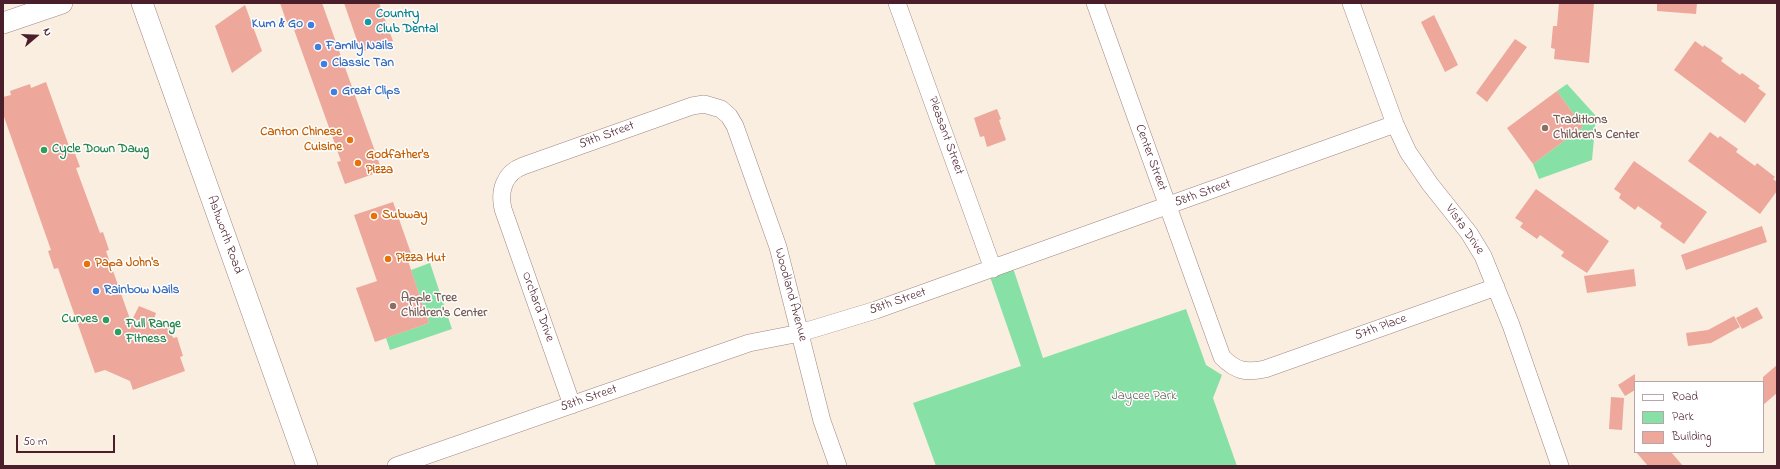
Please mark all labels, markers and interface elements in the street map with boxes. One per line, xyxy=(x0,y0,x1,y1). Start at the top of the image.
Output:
place label: Country Club Dental xyxy=(376,7,438,38)
north arrow xyxy=(16,16,56,56)
place label: Kum & Go xyxy=(252,17,303,33)
marker: Country Club Dental xyxy=(363,17,373,27)
marker: Kum & Go xyxy=(306,20,316,30)
text: N xyxy=(39,26,56,38)
place label: Family Nails xyxy=(326,39,393,55)
marker: Family Nails xyxy=(313,42,323,52)
place label: Classic Tan xyxy=(332,56,394,72)
marker: Classic Tan xyxy=(319,59,329,69)
place label: Great Clips xyxy=(342,84,400,100)
marker: Great Clips xyxy=(329,87,339,97)
street label: Pleasant Street xyxy=(924,95,966,177)
place label: Traditions Children's Center xyxy=(1553,113,1639,144)
street label: 59th Street xyxy=(577,119,637,153)
street label: Center Street xyxy=(1131,123,1169,193)
marker: Traditions Children's Center xyxy=(1540,123,1550,133)
place label: Canton Chinese Cuisine xyxy=(260,125,342,156)
marker: Canton Chinese Cuisine xyxy=(345,135,355,145)
place label: Cycle Down Dawg xyxy=(52,142,149,158)
marker: Cycle Down Dawg xyxy=(39,145,49,155)
place label: Godfather's Pizza xyxy=(366,148,430,179)
marker: Godfather's Pizza xyxy=(353,158,363,168)
street label: 58th Street xyxy=(1173,177,1233,211)
street label: Ashworth Road xyxy=(203,194,245,276)
street label: Vista Drive xyxy=(1441,202,1487,258)
place label: Subway xyxy=(382,208,427,224)
marker: Subway xyxy=(369,211,379,221)
street label: Woodland Avenue xyxy=(770,247,810,343)
place label: Pizza Hut xyxy=(396,251,446,267)
marker: Pizza Hut xyxy=(383,254,393,264)
place label: Papa John's xyxy=(95,256,159,272)
marker: Papa John's xyxy=(82,259,92,269)
street label: Orchard Drive xyxy=(517,270,557,344)
place label: Rainbow Nails xyxy=(104,283,179,299)
street label: 58th Street xyxy=(868,285,928,319)
marker: Rainbow Nails xyxy=(91,286,101,296)
place label: Apple Tree Children's Center xyxy=(401,291,487,322)
marker: Apple Tree Children's Center xyxy=(388,301,398,311)
street label: 57th Place xyxy=(1353,311,1409,345)
place label: Curves xyxy=(62,312,98,328)
marker: Curves xyxy=(101,315,111,325)
place label: Full Range Fitness xyxy=(126,317,181,348)
marker: Full Range Fitness xyxy=(113,327,123,337)
legend xyxy=(1634,381,1764,453)
street label: 58th Street xyxy=(559,382,619,416)
text: Road xyxy=(1672,388,1698,406)
park label: Jaycee Park xyxy=(1111,389,1177,405)
text: Park xyxy=(1672,408,1694,426)
scale bar xyxy=(18,427,117,453)
text: Building xyxy=(1672,428,1711,446)
text: 50 m xyxy=(23,433,47,451)

